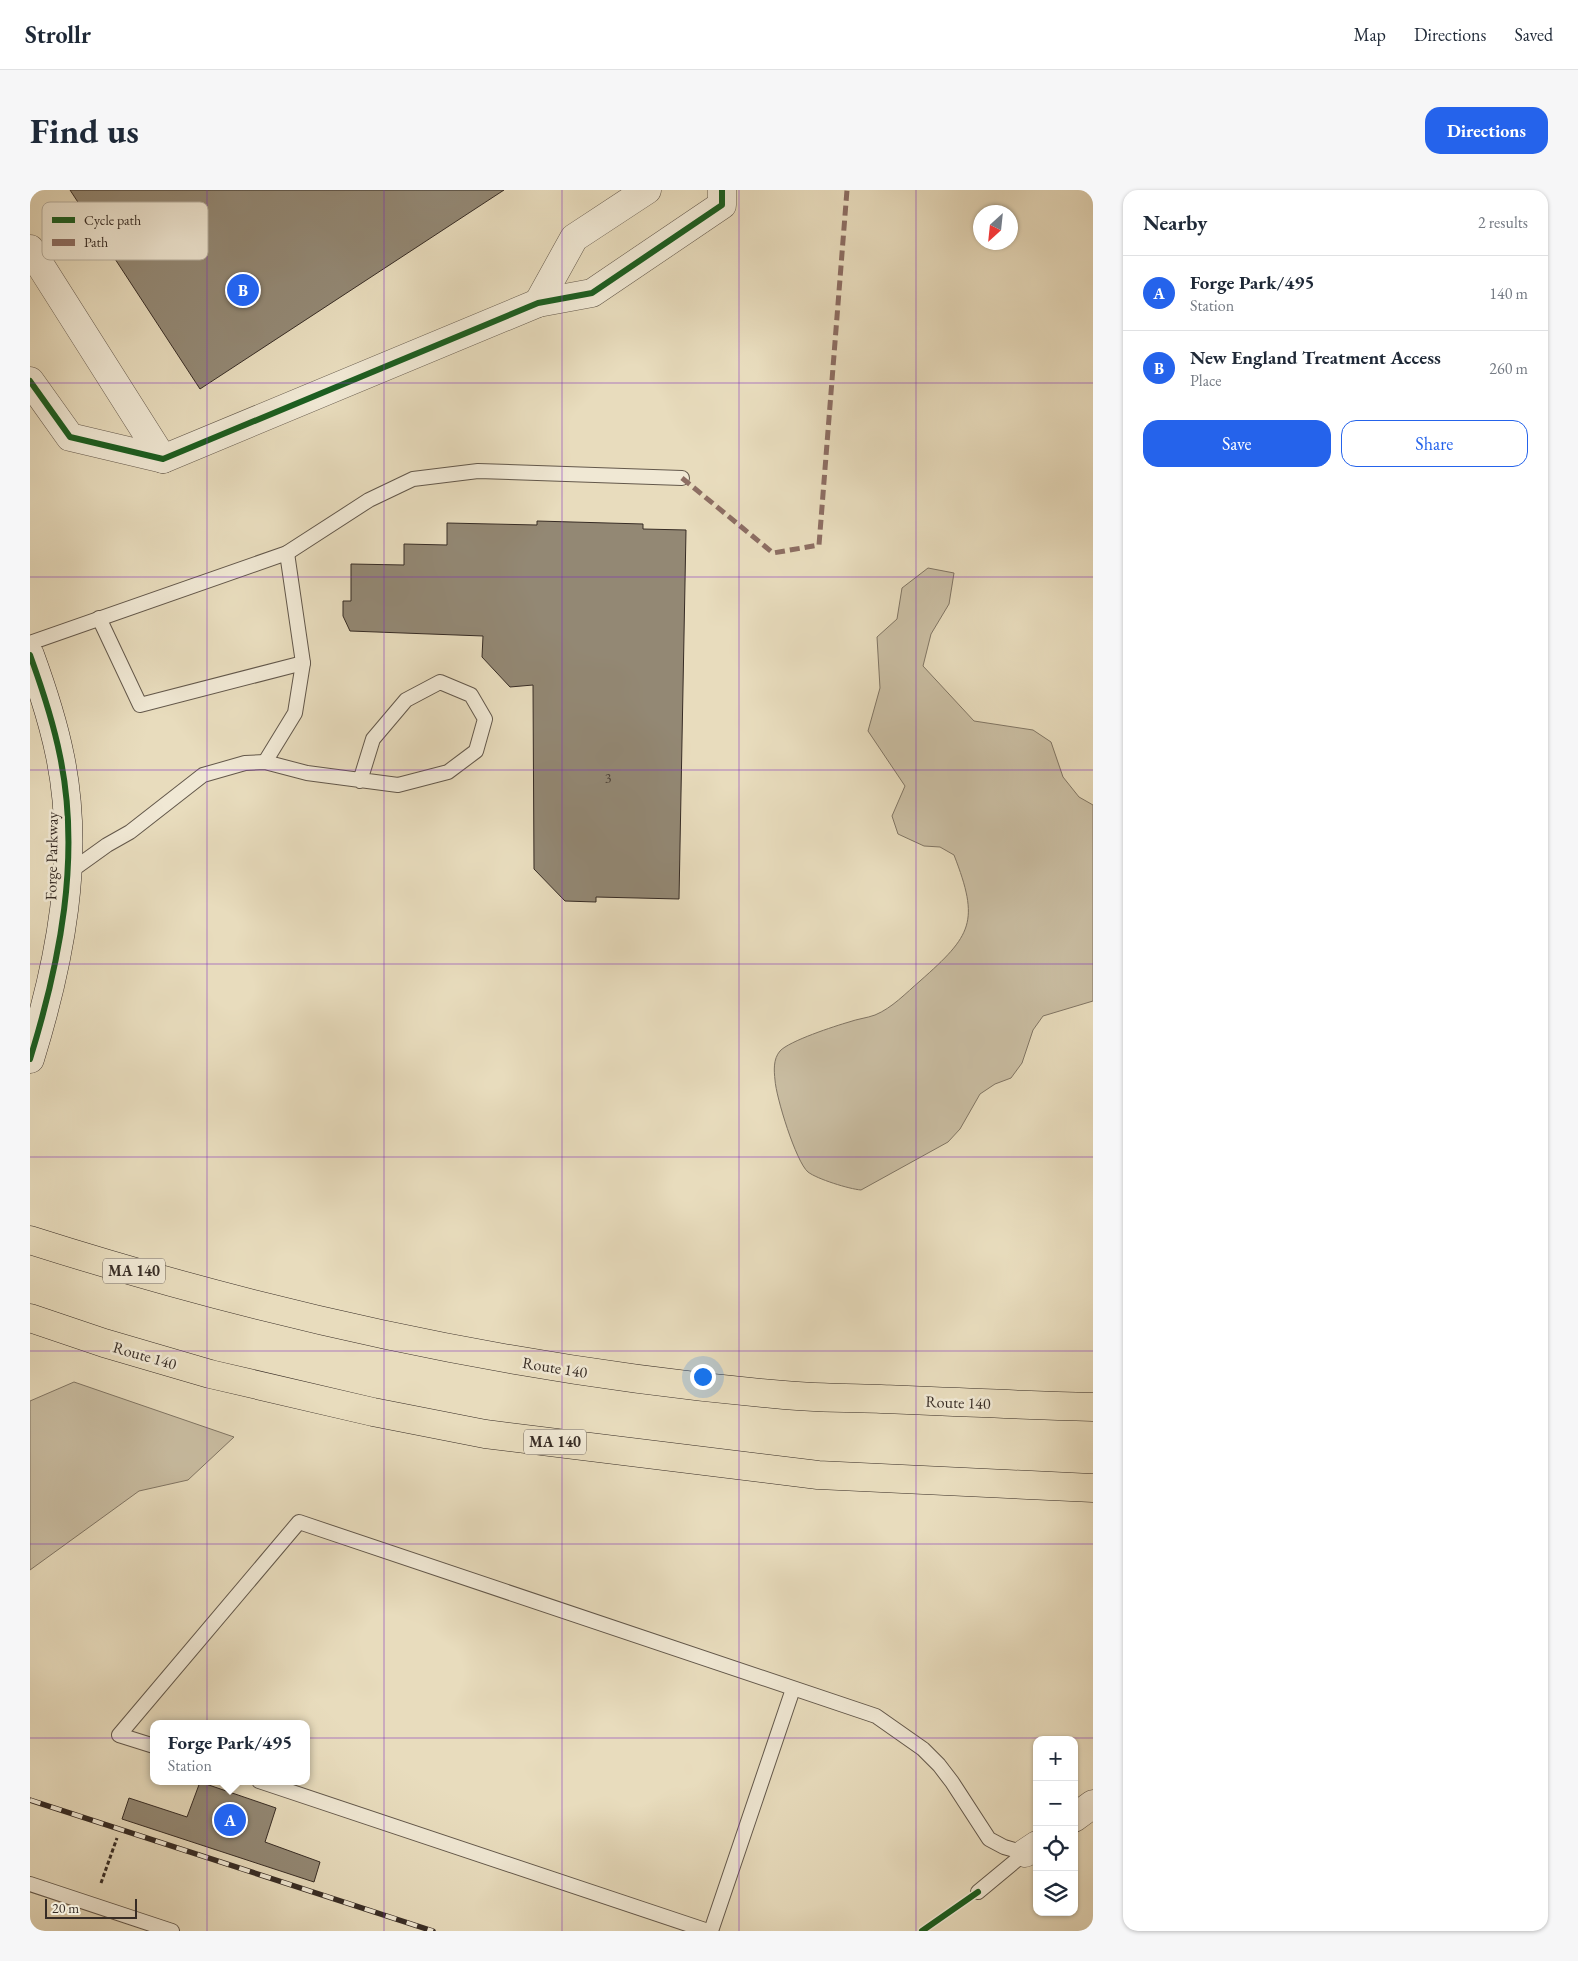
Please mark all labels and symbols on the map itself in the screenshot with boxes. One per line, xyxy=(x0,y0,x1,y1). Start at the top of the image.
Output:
legend xyxy=(42,202,208,260)
north arrow xyxy=(973,205,1018,250)
text: Cycle path xyxy=(84,211,141,229)
text: Path xyxy=(84,233,108,251)
pin: B xyxy=(227,271,259,309)
house number: 3 xyxy=(605,769,612,787)
street label: Forge Parkway xyxy=(40,811,63,900)
road number: MA 140 xyxy=(103,1258,165,1284)
street label: Route 140 xyxy=(111,1336,179,1375)
street label: Route 140 xyxy=(521,1352,589,1383)
your location xyxy=(690,1364,716,1390)
street label: Route 140 xyxy=(925,1391,991,1414)
road number: MA 140 xyxy=(524,1430,586,1454)
pin: A xyxy=(214,1801,246,1839)
scale bar xyxy=(45,1896,138,1919)

